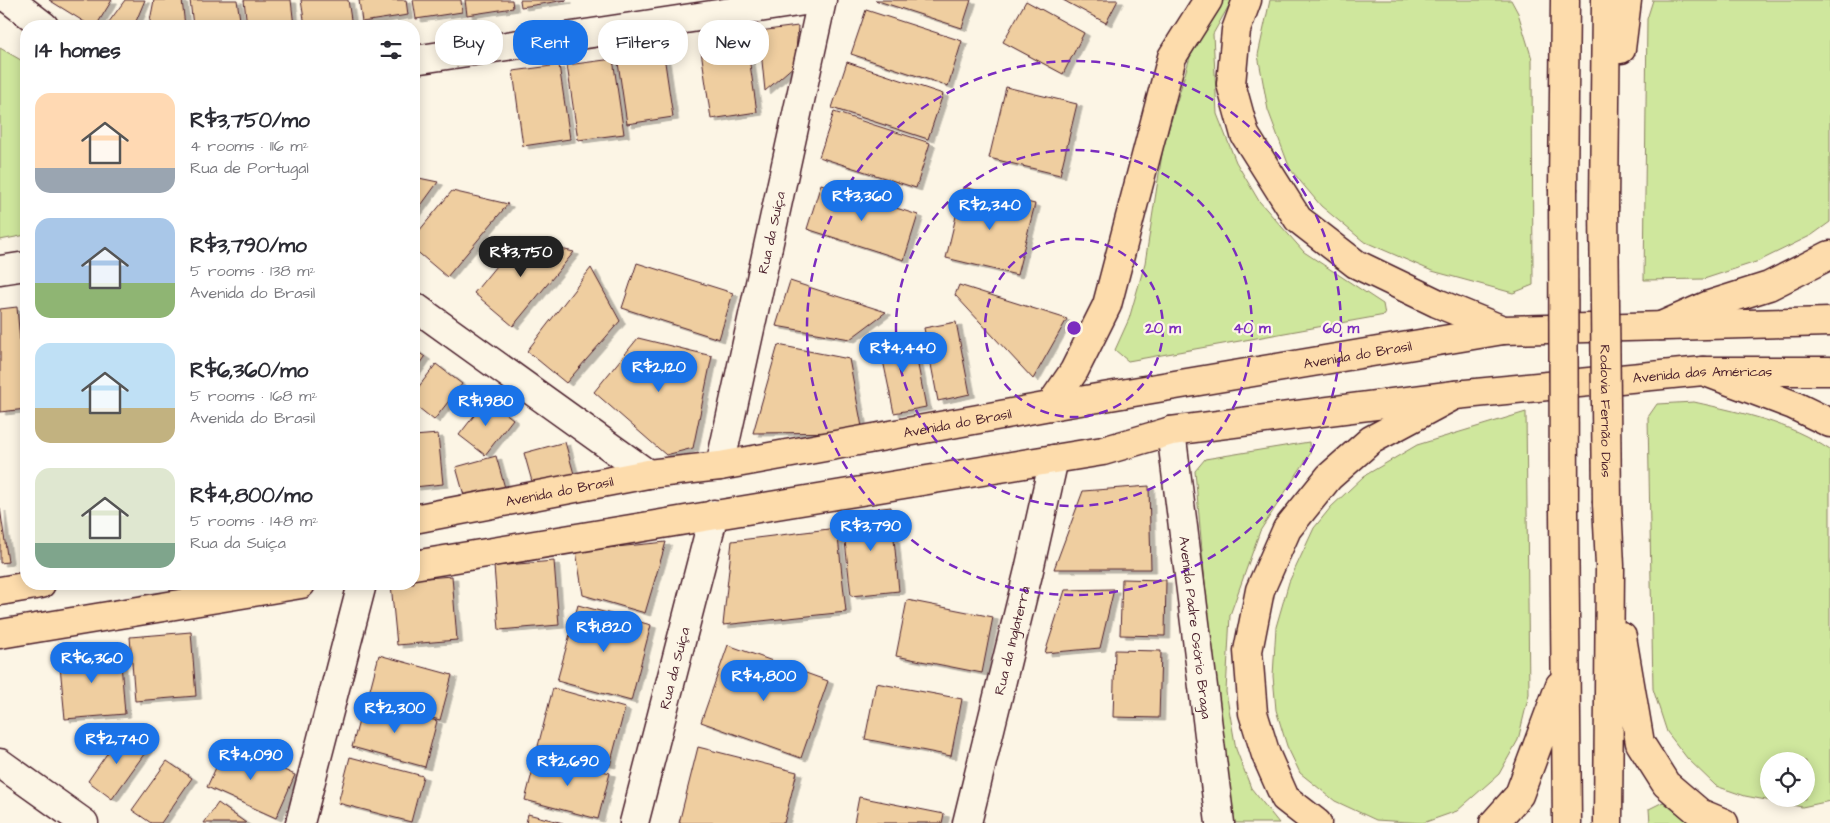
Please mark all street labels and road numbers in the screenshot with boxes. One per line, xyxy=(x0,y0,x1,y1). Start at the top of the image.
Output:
street label: Rua da Suíça xyxy=(753,190,791,276)
street label: Avenida do Brasil xyxy=(1302,336,1413,374)
street label: Rodovia Fernão Dias xyxy=(1594,344,1616,478)
street label: Avenida das Américas xyxy=(1632,362,1772,389)
street label: Avenida do Brasil xyxy=(902,404,1013,443)
street label: Avenida do Brasil xyxy=(504,472,615,512)
street label: Avenida Padre Osório Braga xyxy=(1173,535,1216,720)
street label: Rua da Inglaterra xyxy=(990,584,1036,697)
street label: Rua da Suíça xyxy=(655,625,695,712)

